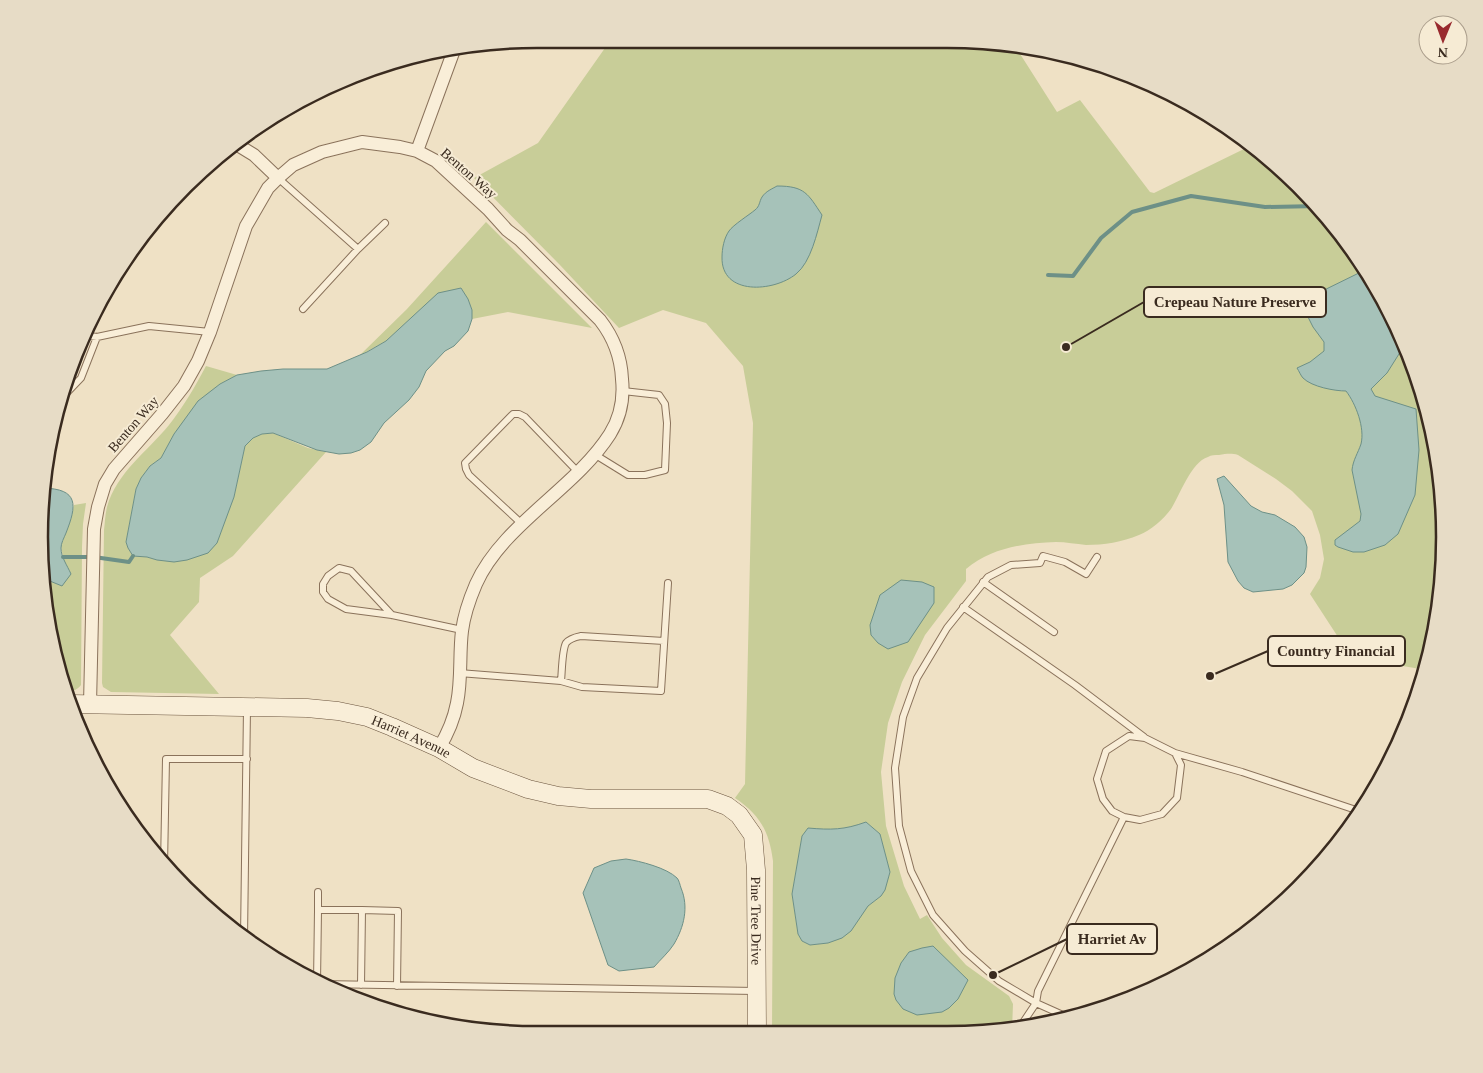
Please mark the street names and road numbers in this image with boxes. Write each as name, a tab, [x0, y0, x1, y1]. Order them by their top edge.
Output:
street label: Benton Way	[438, 145, 500, 202]
street label: Benton Way	[105, 393, 162, 455]
street label: Harriet Avenue	[369, 713, 453, 761]
street label: Pine Tree Drive	[748, 876, 764, 965]

